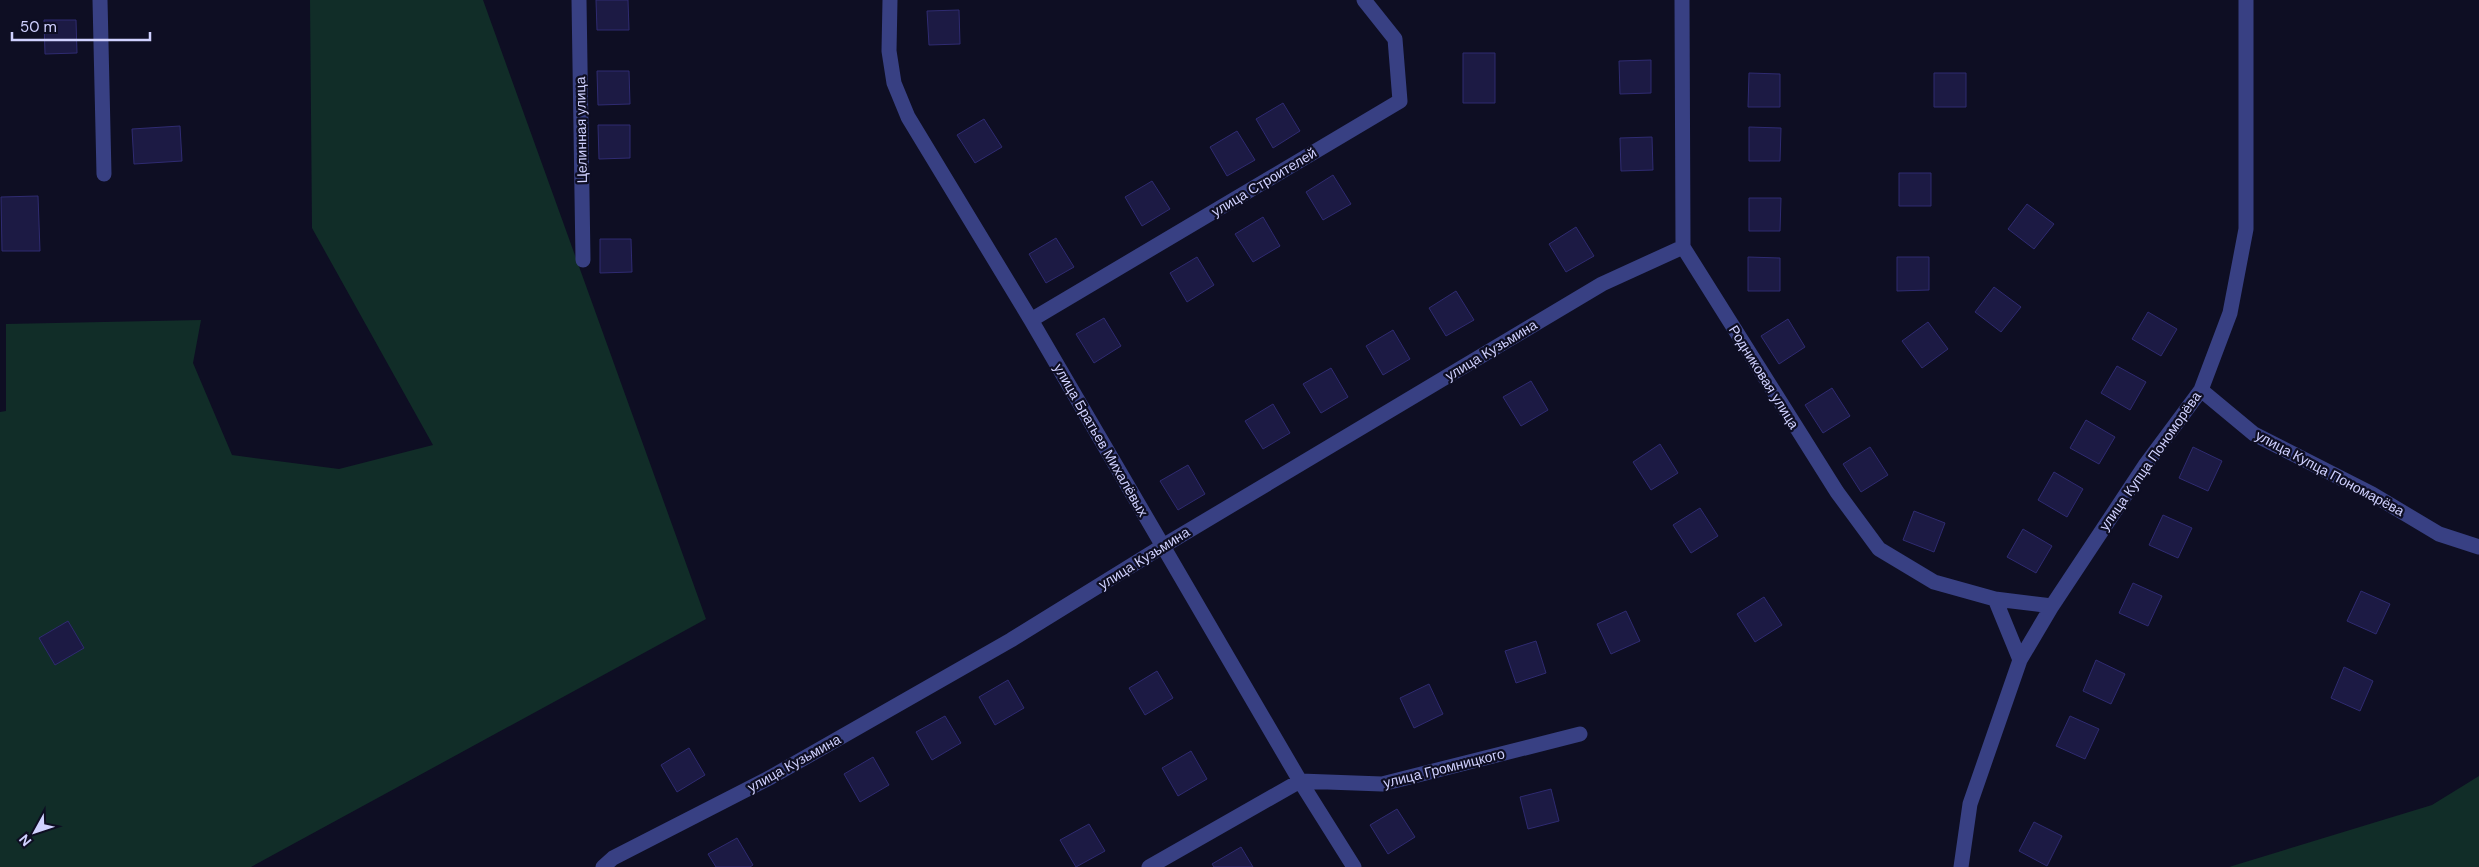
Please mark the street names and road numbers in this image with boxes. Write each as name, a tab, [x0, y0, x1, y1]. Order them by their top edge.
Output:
street label: Целинная улица	[571, 76, 591, 184]
street label: улица Строителей	[1208, 144, 1320, 220]
street label: улица Кузьмина	[1442, 315, 1540, 385]
street label: Родниковая улица	[1725, 322, 1803, 432]
street label: улица Братьев Михалёвых	[1050, 360, 1152, 520]
street label: улица Купца Пономорёва	[2095, 388, 2205, 534]
street label: улица Купца Пономарёва	[2253, 426, 2408, 520]
street label: улица Кузьмина	[1095, 523, 1193, 593]
street label: улица Кузьмина	[744, 730, 844, 796]
street label: улица Громницкого	[1381, 744, 1507, 792]

